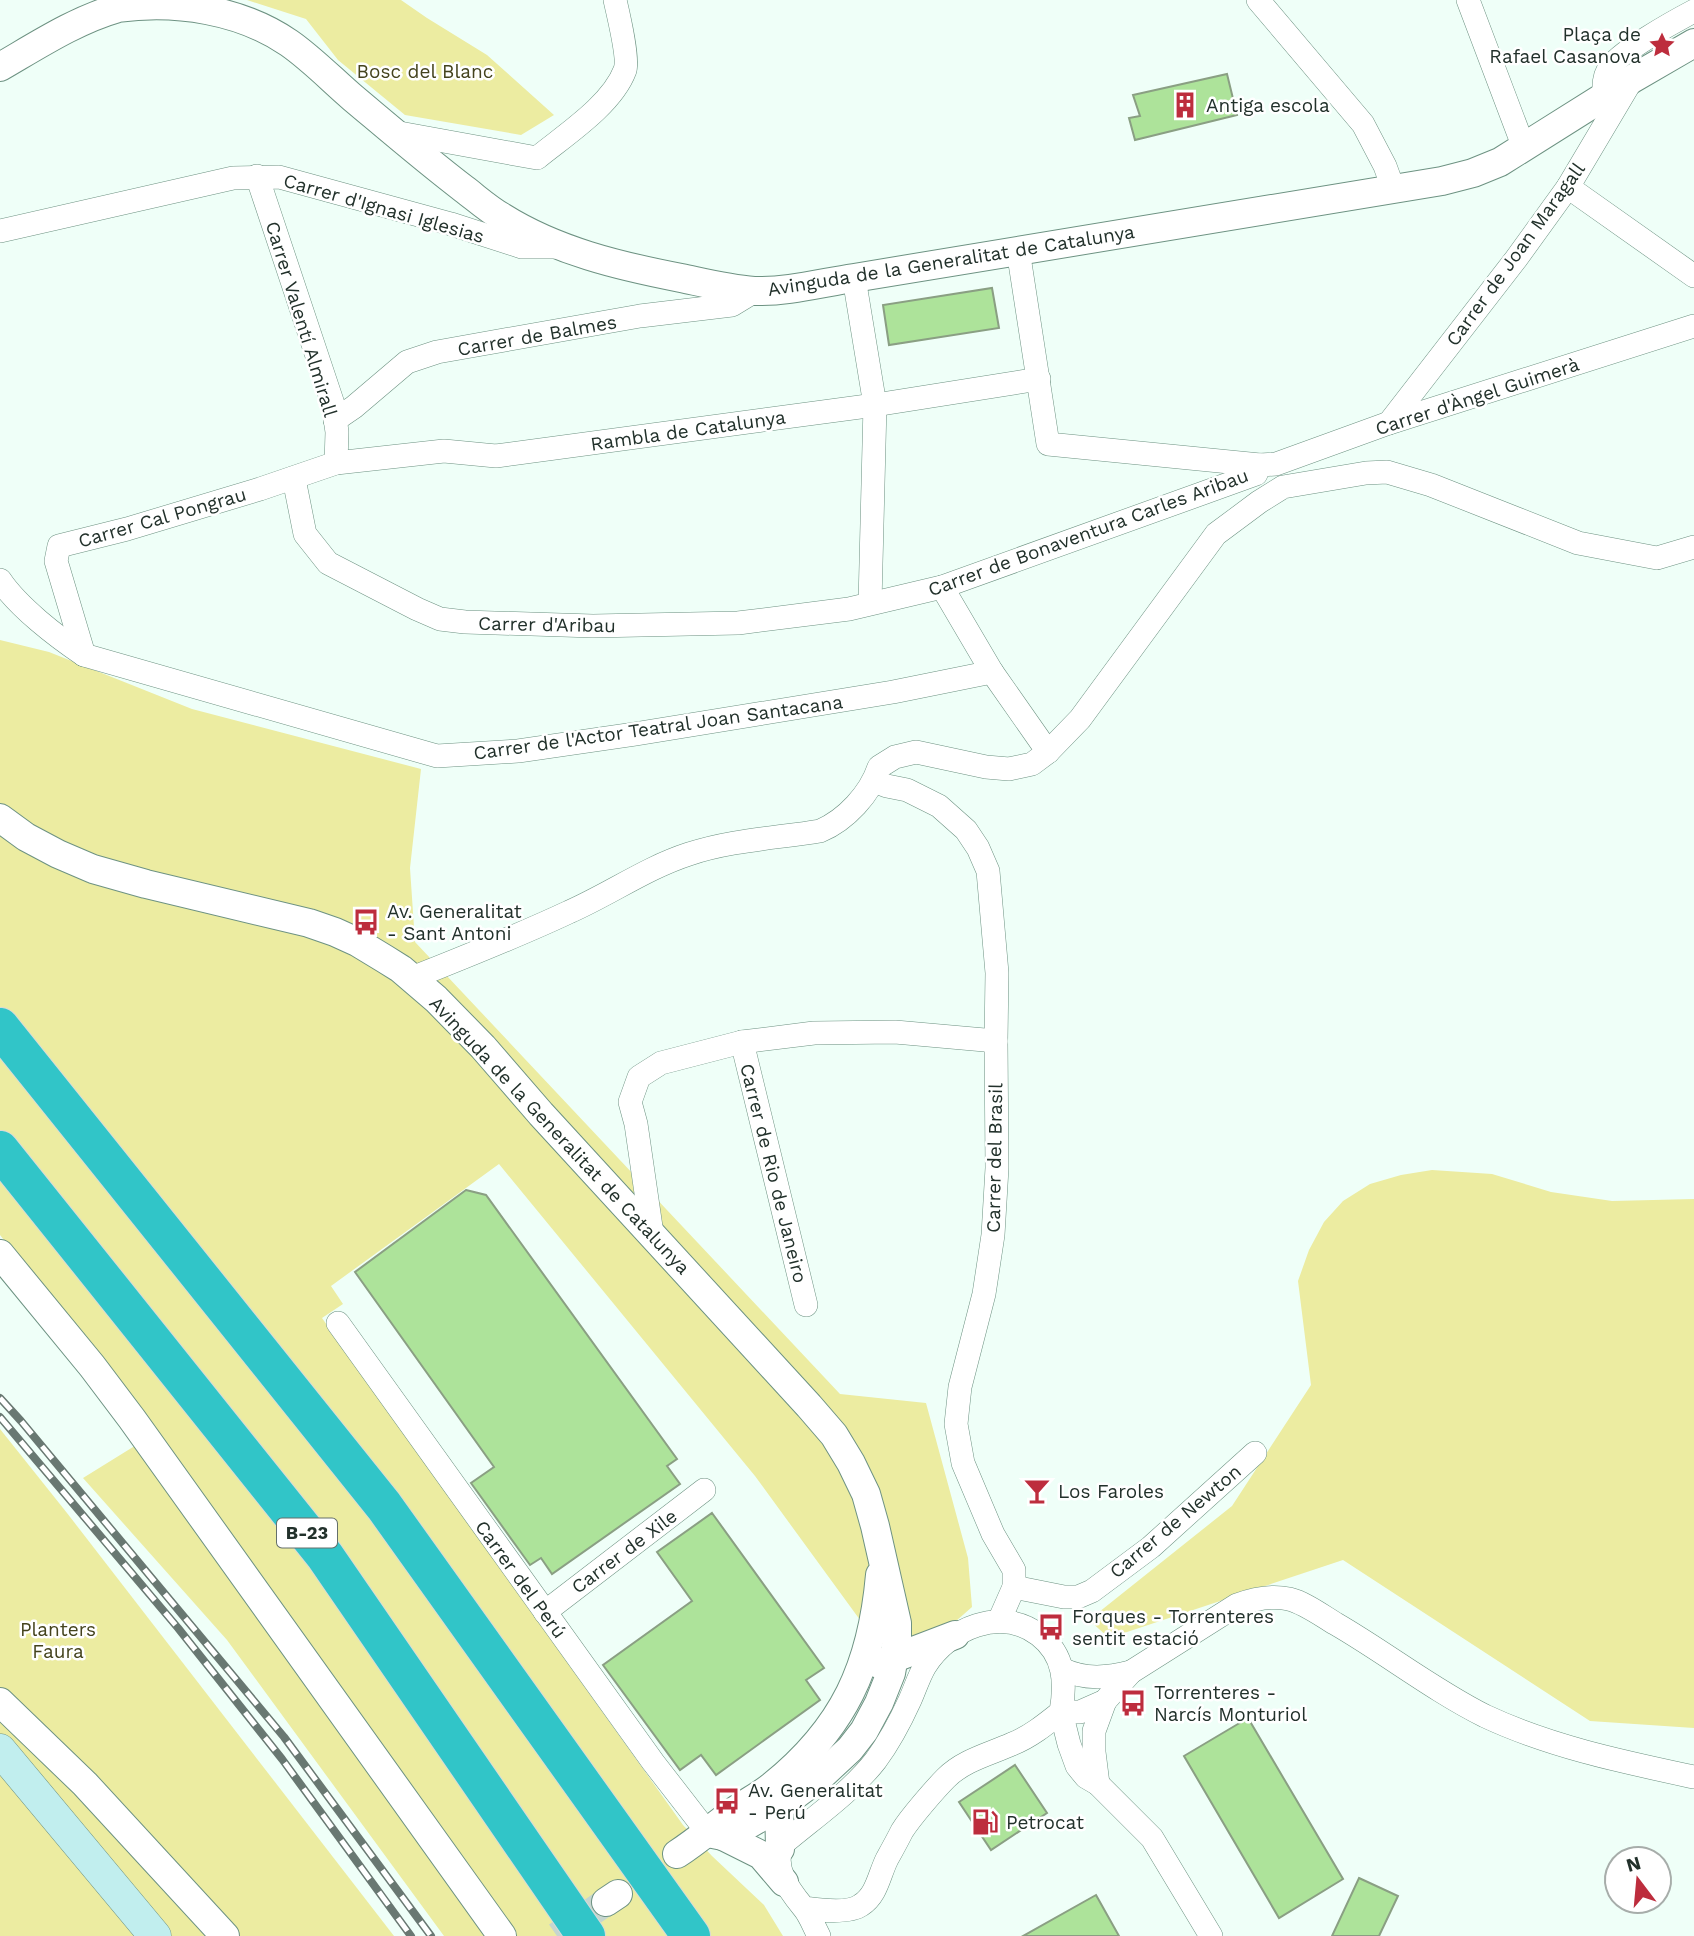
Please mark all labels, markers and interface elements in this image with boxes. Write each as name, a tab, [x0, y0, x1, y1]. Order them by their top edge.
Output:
place label: Plaça de Rafael Casanova	[1489, 23, 1641, 68]
place icon: Plaça de Rafael Casanova	[1647, 30, 1677, 60]
park label: Bosc del Blanc	[357, 60, 493, 83]
building icon: Antiga escola	[1170, 90, 1200, 120]
place label: Antiga escola	[1206, 94, 1330, 117]
street label: Carrer de Joan Maragall	[1441, 158, 1590, 351]
street label: Carrer d'Ignasi Iglesias	[281, 169, 487, 248]
street label: Carrer Valentí Almirall	[261, 218, 342, 420]
street label: Avinguda de la Generalitat de Catalunya	[766, 220, 1136, 301]
street label: Carrer de Balmes	[456, 310, 618, 361]
street label: Carrer d'Àngel Guimerà	[1372, 353, 1582, 440]
street label: Rambla de Catalunya	[589, 405, 787, 456]
street label: Carrer de Bonaventura Carles Aribau	[925, 464, 1252, 601]
street label: Carrer Cal Pongrau	[75, 482, 249, 552]
street label: Carrer d'Aribau	[478, 612, 616, 637]
street label: Carrer de l'Actor Teatral Joan Santacana	[472, 690, 844, 765]
place label: Av. Generalitat - Sant Antoni	[387, 900, 522, 945]
bus stop icon: Av. Generalitat - Sant Antoni	[351, 907, 381, 937]
street label: Avinguda de la Generalitat de Catalunya	[425, 992, 695, 1279]
street label: Carrer de Rio de Janeiro	[735, 1061, 812, 1285]
street label: Carrer del Brasil	[982, 1083, 1007, 1233]
street label: Carrer de Newton	[1105, 1460, 1246, 1583]
bar icon: Los Faroles	[1022, 1476, 1052, 1506]
place label: Los Faroles	[1058, 1480, 1164, 1503]
street label: Carrer de Xile	[567, 1504, 682, 1599]
street label: Carrer del Perú	[470, 1516, 571, 1643]
road number: B-23	[277, 1518, 337, 1548]
place label: Forques - Torrenteres sentit estació	[1072, 1605, 1274, 1650]
bus stop icon: Forques - Torrenteres sentit estació	[1036, 1612, 1066, 1642]
park label: Planters Faura	[20, 1618, 96, 1663]
place label: Torrenteres - Narcís Monturiol	[1154, 1681, 1307, 1726]
bus stop icon: Torrenteres - Narcís Monturiol	[1118, 1688, 1148, 1718]
place label: Av. Generalitat - Perú	[748, 1779, 883, 1824]
bus stop icon: Av. Generalitat - Perú	[712, 1786, 742, 1816]
fuel station icon: Petrocat	[970, 1807, 1000, 1837]
place label: Petrocat	[1006, 1811, 1084, 1834]
north arrow	[1603, 1845, 1673, 1915]
text: N	[1624, 1851, 1643, 1877]

